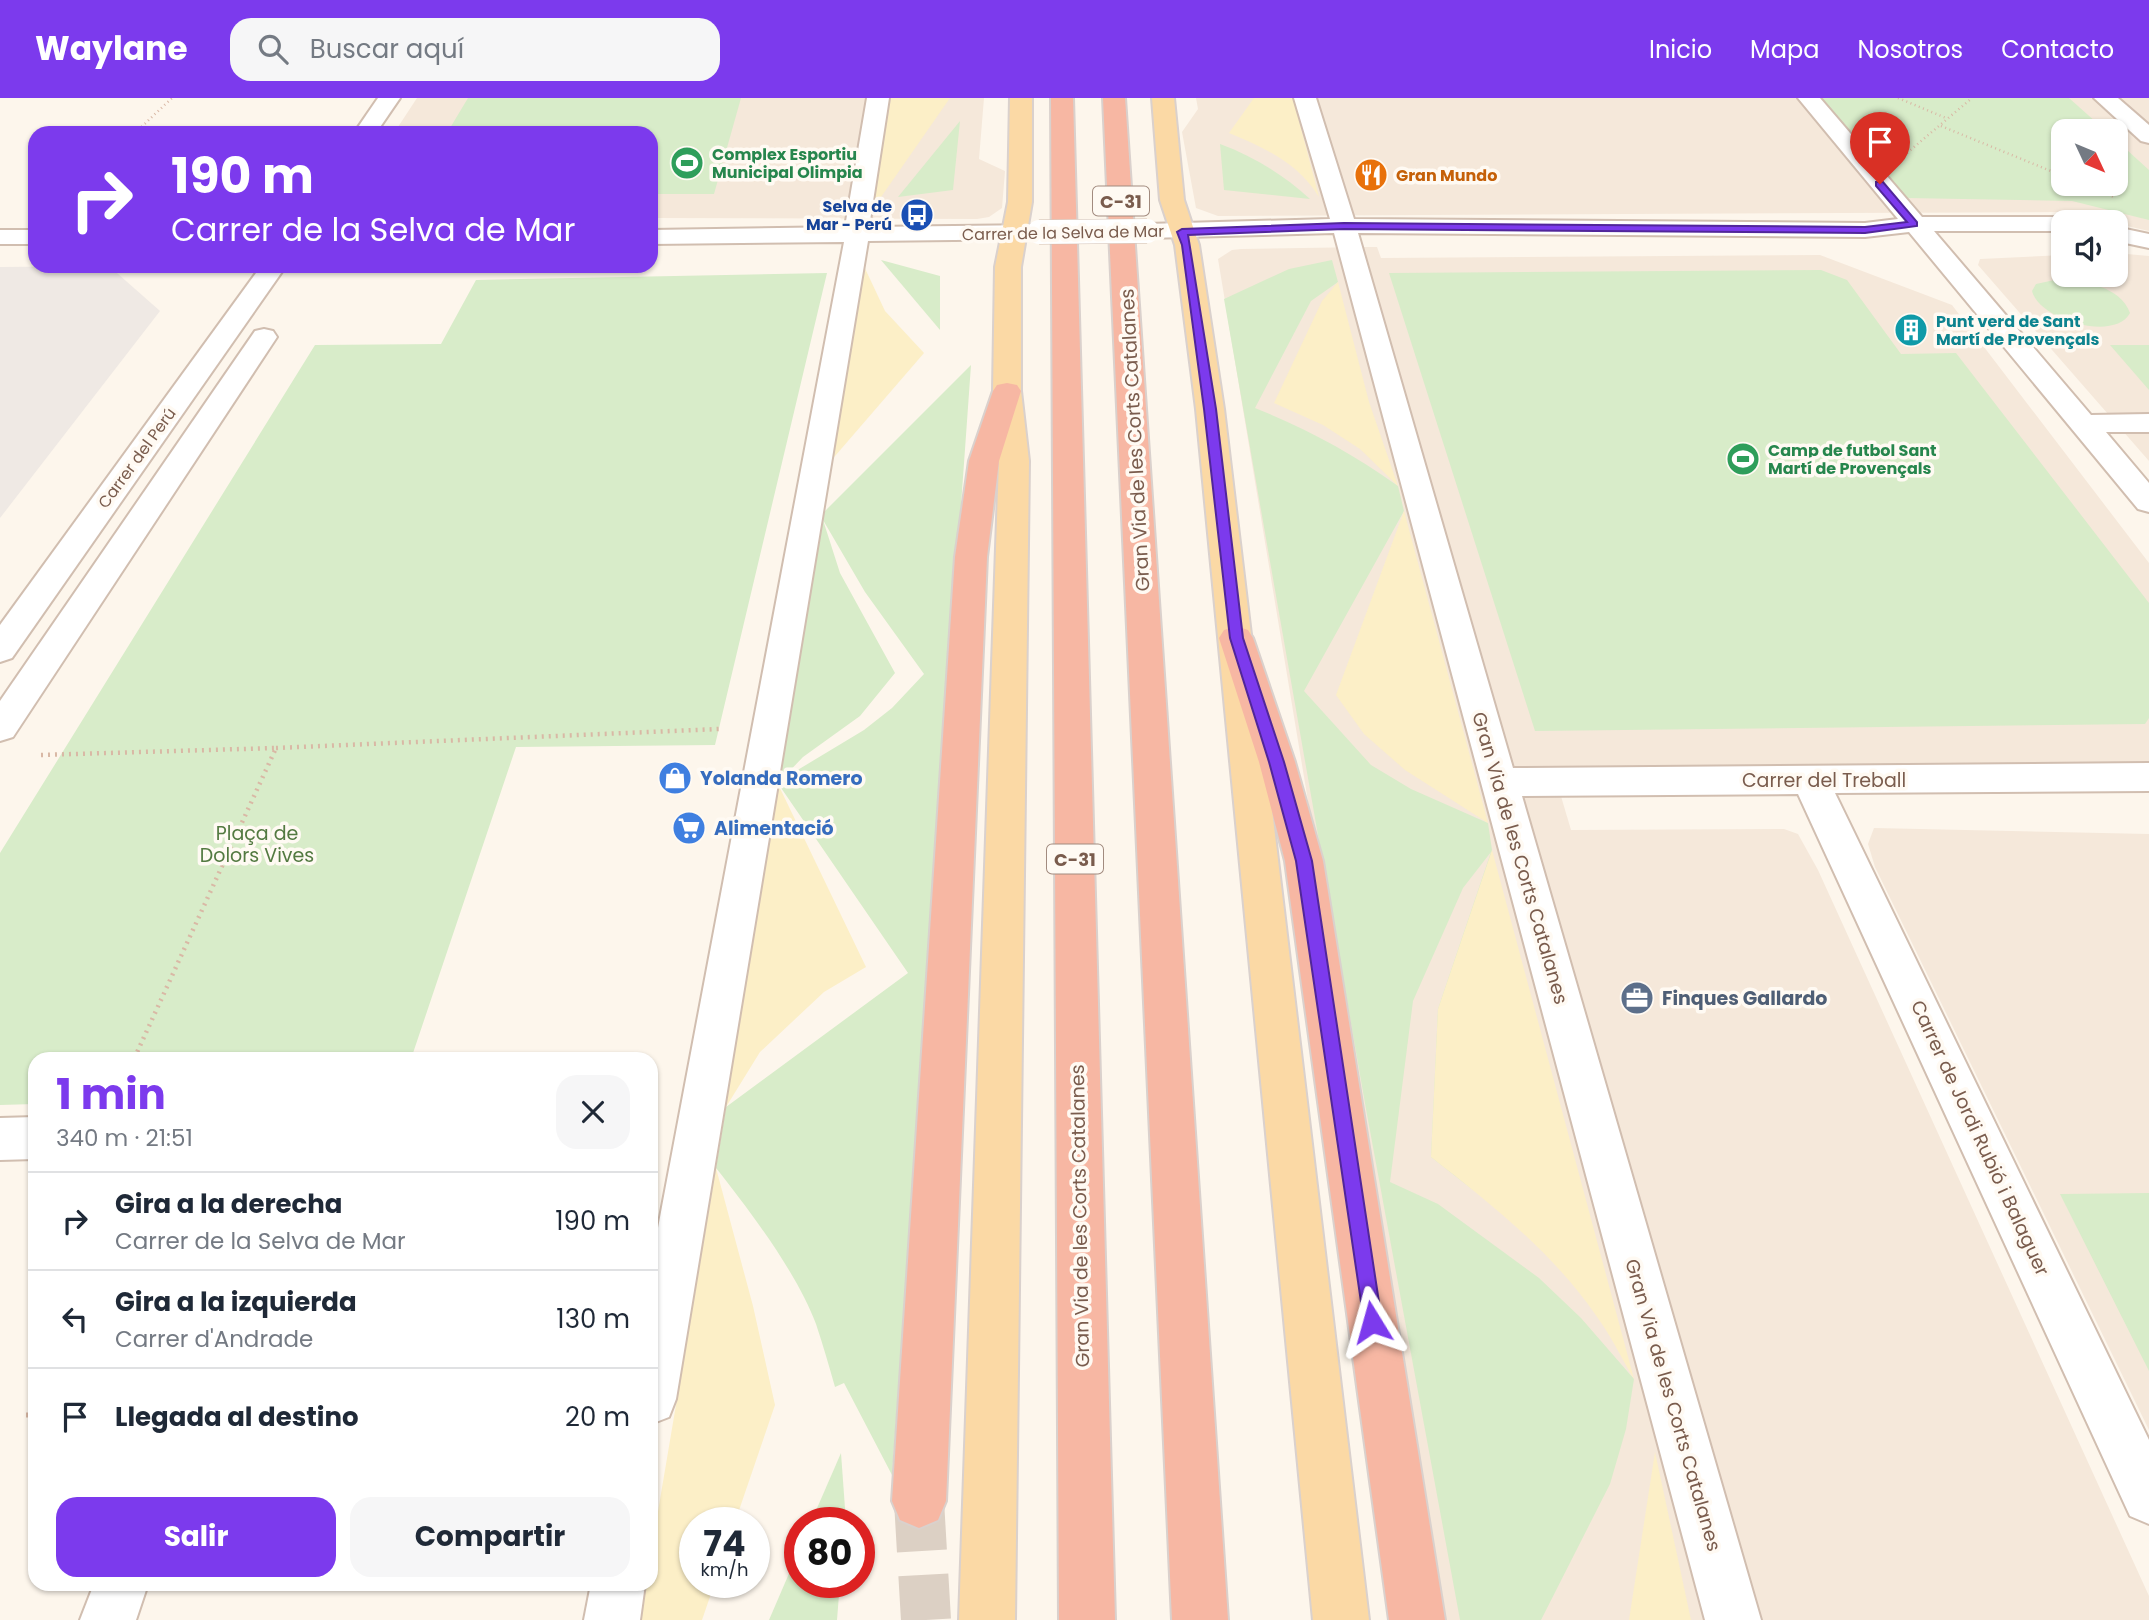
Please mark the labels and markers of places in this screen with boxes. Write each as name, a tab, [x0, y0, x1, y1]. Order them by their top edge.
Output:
pin	[1850, 112, 1910, 184]
place label: Complex Esportiu Municipal Olimpia	[712, 143, 863, 184]
sports icon: Complex Esportiu Municipal Olimpia	[668, 144, 706, 182]
restaurant icon: Gran Mundo	[1352, 156, 1390, 194]
place label: Gran Mundo	[1396, 164, 1497, 187]
place label: Selva de Mar - Perú	[806, 195, 892, 236]
bus stop icon: Selva de Mar - Perú	[898, 196, 936, 234]
place label: Punt verd de Sant Martí de Provençals	[1936, 310, 2099, 351]
building icon: Punt verd de Sant Martí de Provençals	[1892, 311, 1930, 349]
place label: Camp de futbol Sant Martí de Provençals	[1768, 439, 1937, 480]
sports icon: Camp de futbol Sant Martí de Provençals	[1724, 440, 1762, 478]
shop icon: Yolanda Romero	[656, 759, 694, 797]
place label: Yolanda Romero	[700, 765, 863, 792]
supermarket icon: Alimentació	[670, 809, 708, 847]
place label: Alimentació	[714, 815, 834, 842]
office icon: Finques Gallardo	[1618, 979, 1656, 1017]
place label: Finques Gallardo	[1662, 985, 1827, 1012]

